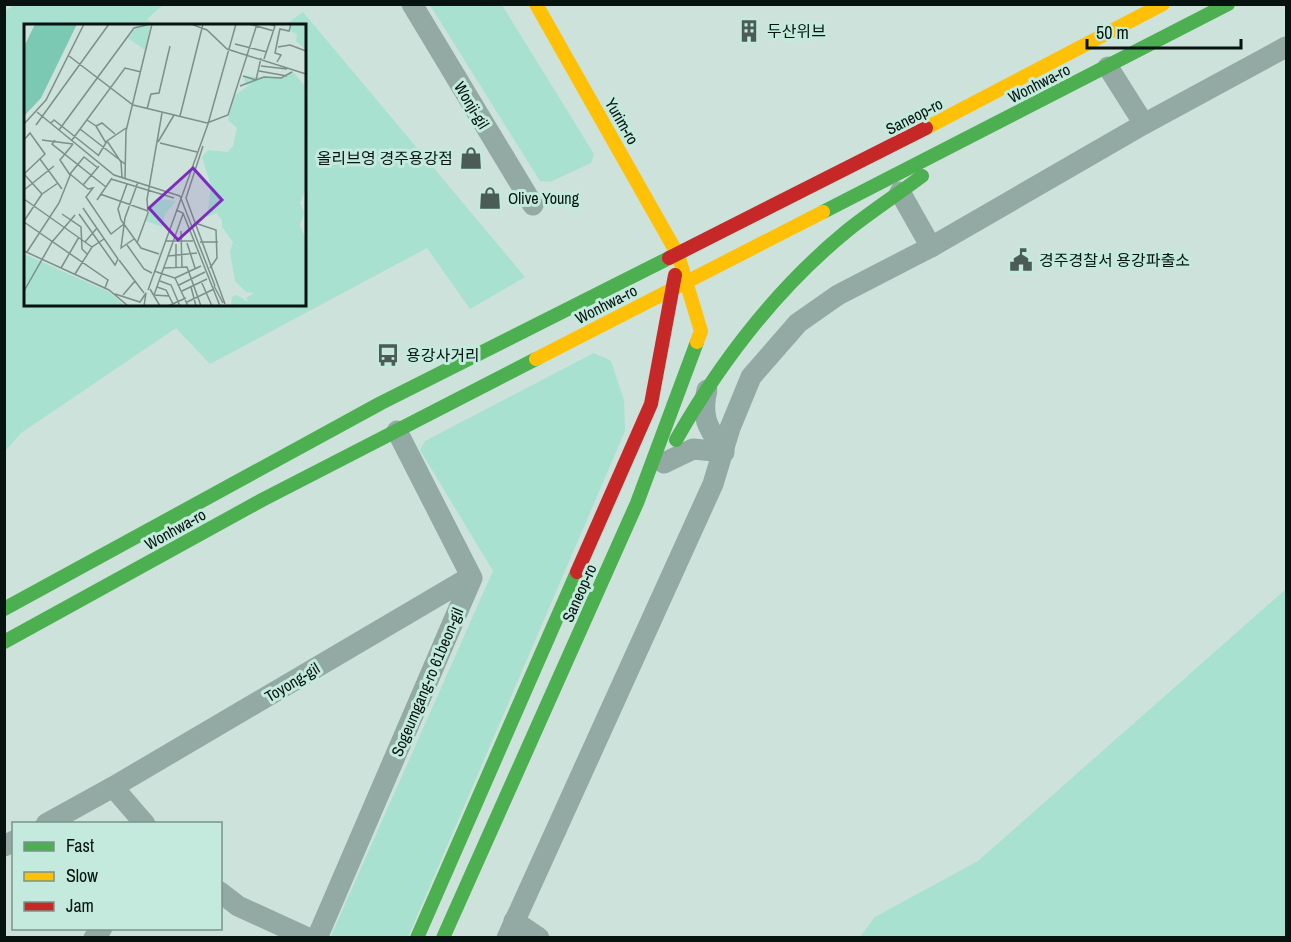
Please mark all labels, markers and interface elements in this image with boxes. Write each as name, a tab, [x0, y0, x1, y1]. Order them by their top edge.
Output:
scale bar	[1087, 12, 1242, 50]
building icon: 두산위브	[736, 18, 762, 44]
place label: 두산위브	[767, 20, 826, 42]
text: 50 m	[1096, 20, 1129, 45]
inset map	[24, 24, 306, 306]
street label: Wonhwa-ro	[1004, 58, 1074, 108]
street label: Wonji-gil	[449, 77, 495, 133]
street label: Saneop-ro	[882, 92, 946, 140]
street label: Yurim-ro	[600, 94, 644, 148]
shop icon: 올리브영 경주용강점	[458, 145, 484, 171]
place label: 올리브영 경주용강점	[317, 147, 453, 169]
shop icon: Olive Young	[477, 185, 503, 211]
place label: Olive Young	[508, 187, 580, 209]
public building icon: 경주경찰서 용강파출소	[1008, 247, 1034, 273]
place label: 경주경찰서 용강파출소	[1039, 249, 1190, 271]
street label: Wonhwa-ro	[571, 279, 641, 329]
bus stop icon: 용강사거리	[375, 342, 401, 368]
place label: 용강사거리	[406, 344, 480, 366]
street label: Wonhwa-ro	[140, 503, 210, 555]
street label: Saneop-ro	[556, 561, 602, 625]
street label: Sogeumgang-ro 61beon-gil	[386, 604, 468, 760]
street label: Toyong-gil	[260, 657, 324, 707]
legend	[12, 822, 222, 930]
text: Fast	[66, 833, 94, 858]
text: Slow	[66, 863, 98, 888]
text: Jam	[66, 893, 94, 918]

